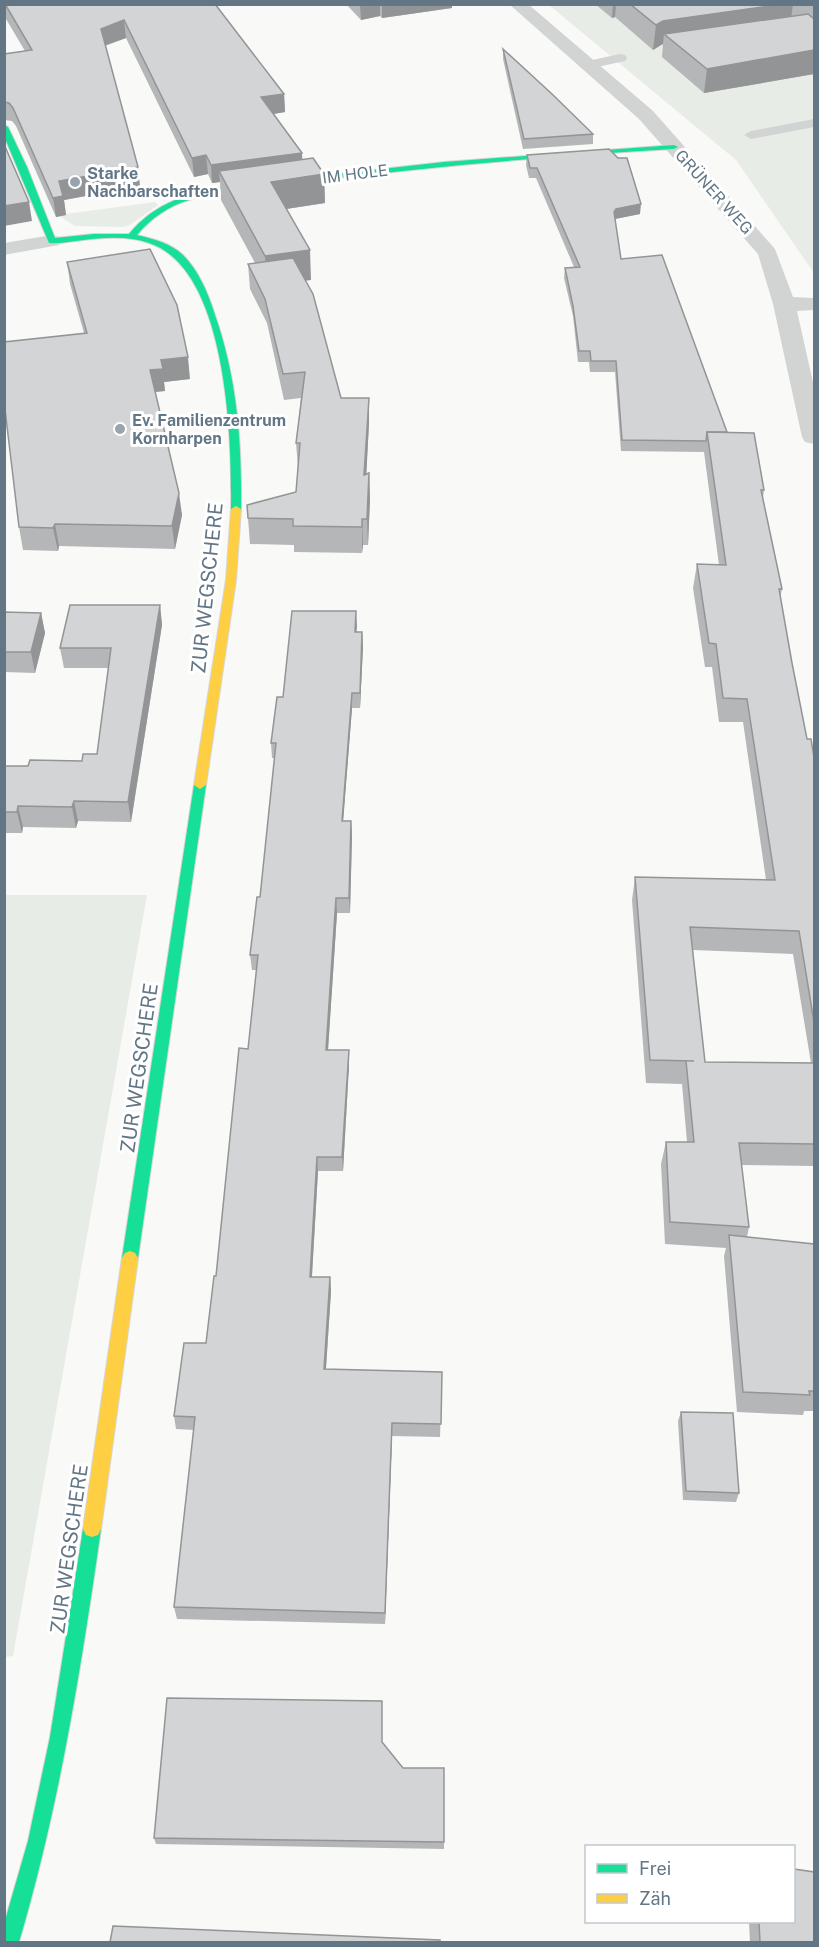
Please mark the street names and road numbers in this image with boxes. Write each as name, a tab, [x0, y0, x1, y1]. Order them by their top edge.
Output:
street label: GRÜNER WEG	[671, 145, 758, 238]
street label: IM HOLE	[321, 161, 389, 187]
street label: ZUR WEGSCHERE	[186, 502, 228, 674]
street label: ZUR WEGSCHERE	[115, 981, 163, 1155]
street label: ZUR WEGSCHERE	[45, 1462, 93, 1636]

